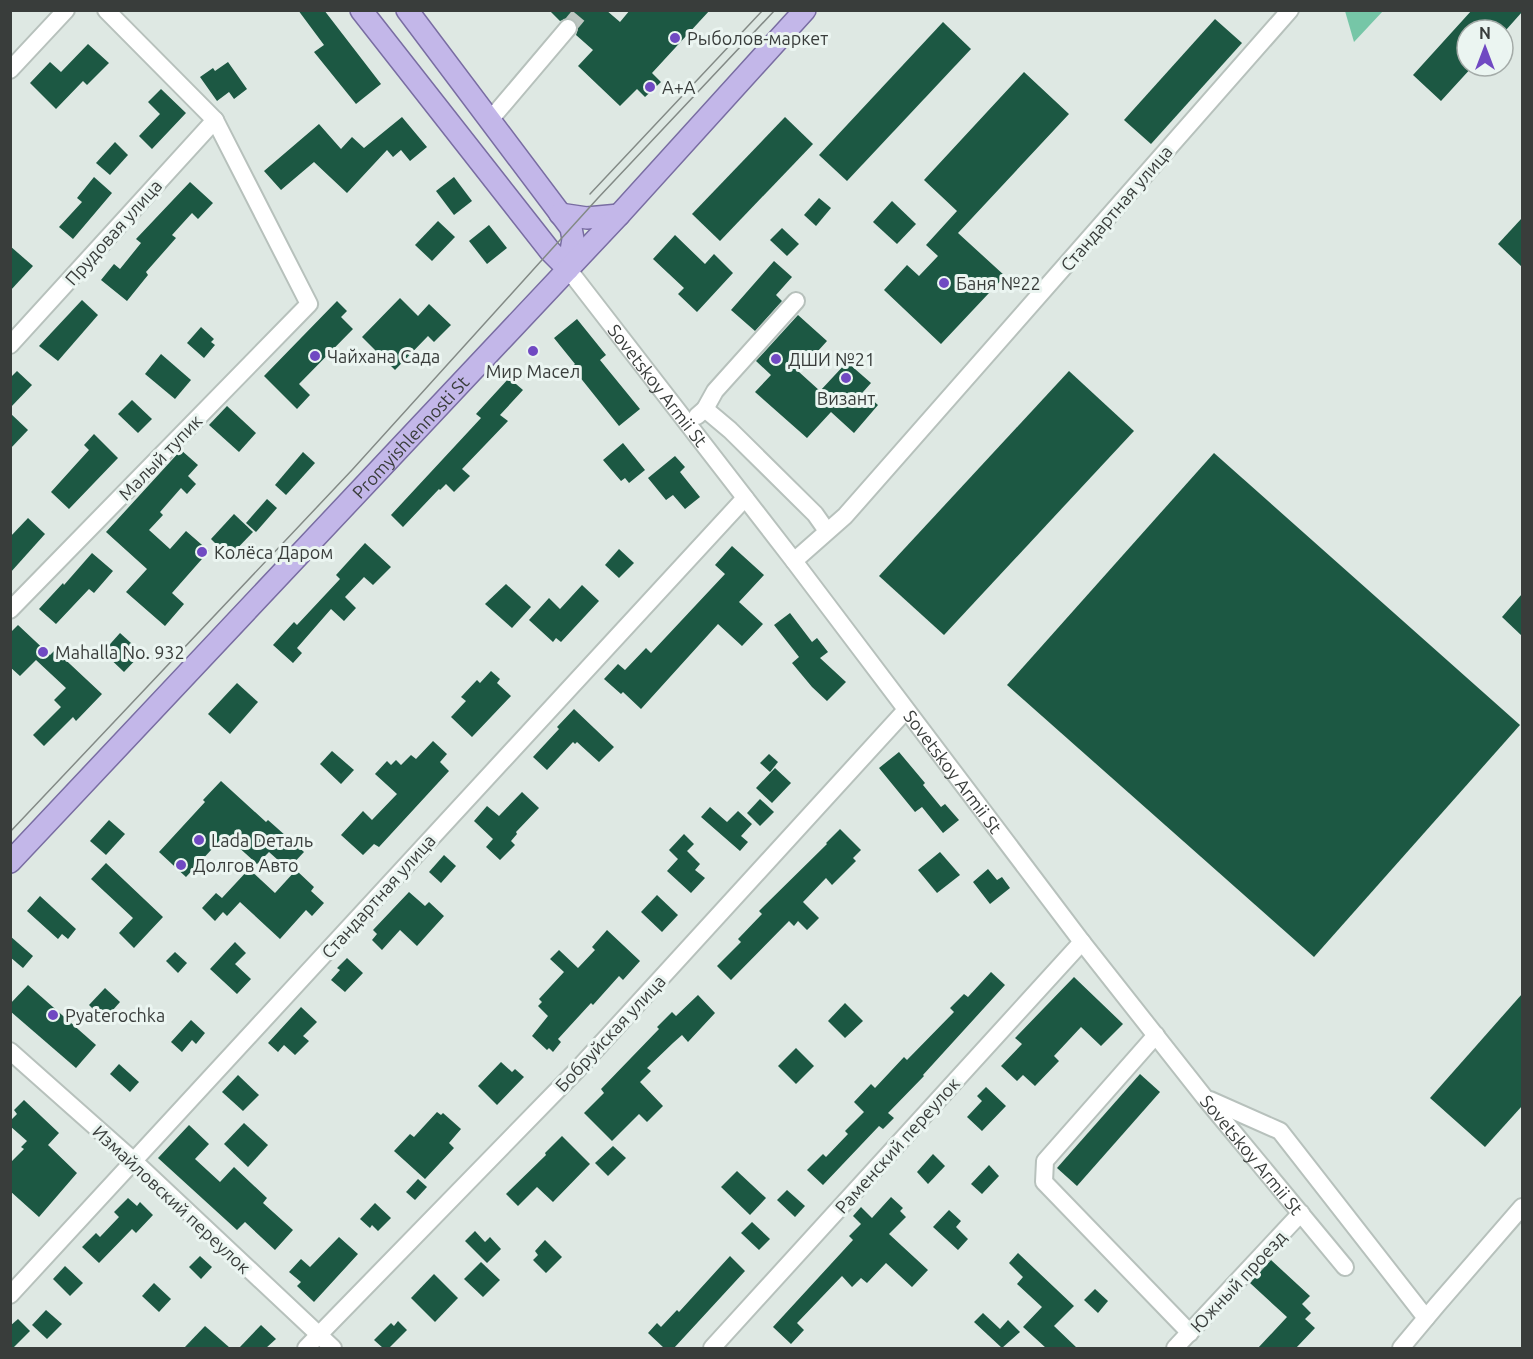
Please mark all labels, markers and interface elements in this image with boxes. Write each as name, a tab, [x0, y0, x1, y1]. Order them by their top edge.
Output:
north arrow	[1455, 18, 1515, 78]
text: N	[1479, 24, 1491, 42]
place label: Рыболов-маркет	[687, 28, 828, 48]
marker: Рыболов-маркет	[668, 31, 682, 45]
place label: А+A	[662, 77, 696, 97]
marker: А+A	[643, 80, 657, 94]
street label: Стандартная улица	[1056, 141, 1176, 275]
street label: Прудовая улица	[61, 175, 165, 289]
place label: Баня №22	[956, 273, 1041, 293]
marker: Баня №22	[937, 276, 951, 290]
street label: Sovetskoy Armii St	[604, 320, 711, 450]
marker: Мир Масел	[526, 344, 540, 358]
place label: Чайхана Сада	[327, 346, 440, 366]
marker: Чайхана Сада	[308, 349, 322, 363]
place label: ДШИ №21	[788, 349, 875, 369]
marker: ДШИ №21	[769, 352, 783, 366]
place label: Мир Масел	[486, 361, 580, 381]
street label: Promyishlennosti St	[348, 371, 473, 502]
marker: Визант	[839, 371, 853, 385]
place label: Визант	[817, 388, 875, 408]
street label: Малый тупик	[114, 410, 206, 504]
place label: Колёса Даром	[214, 542, 333, 562]
marker: Колёса Даром	[195, 545, 209, 559]
place label: Mahalla No. 932	[55, 642, 185, 662]
marker: Mahalla No. 932	[36, 645, 50, 659]
street label: Sovetskoy Armii St	[900, 706, 1006, 837]
place label: Lada Dеталь	[211, 830, 313, 850]
street label: Стандартная улица	[317, 830, 439, 962]
marker: Lada Dеталь	[192, 833, 206, 847]
place label: Долгов Авто	[193, 855, 299, 875]
marker: Долгов Авто	[174, 858, 188, 872]
street label: Бобруйская улица	[551, 971, 669, 1095]
place label: Pyaterochka	[65, 1005, 165, 1025]
marker: Pyaterochka	[46, 1008, 60, 1022]
street label: Раменский переулок	[831, 1073, 963, 1217]
street label: Sovetskoy Armii St	[1197, 1091, 1307, 1218]
street label: Измайловский переулок	[89, 1121, 255, 1277]
street label: Южный проезд	[1186, 1226, 1290, 1336]

